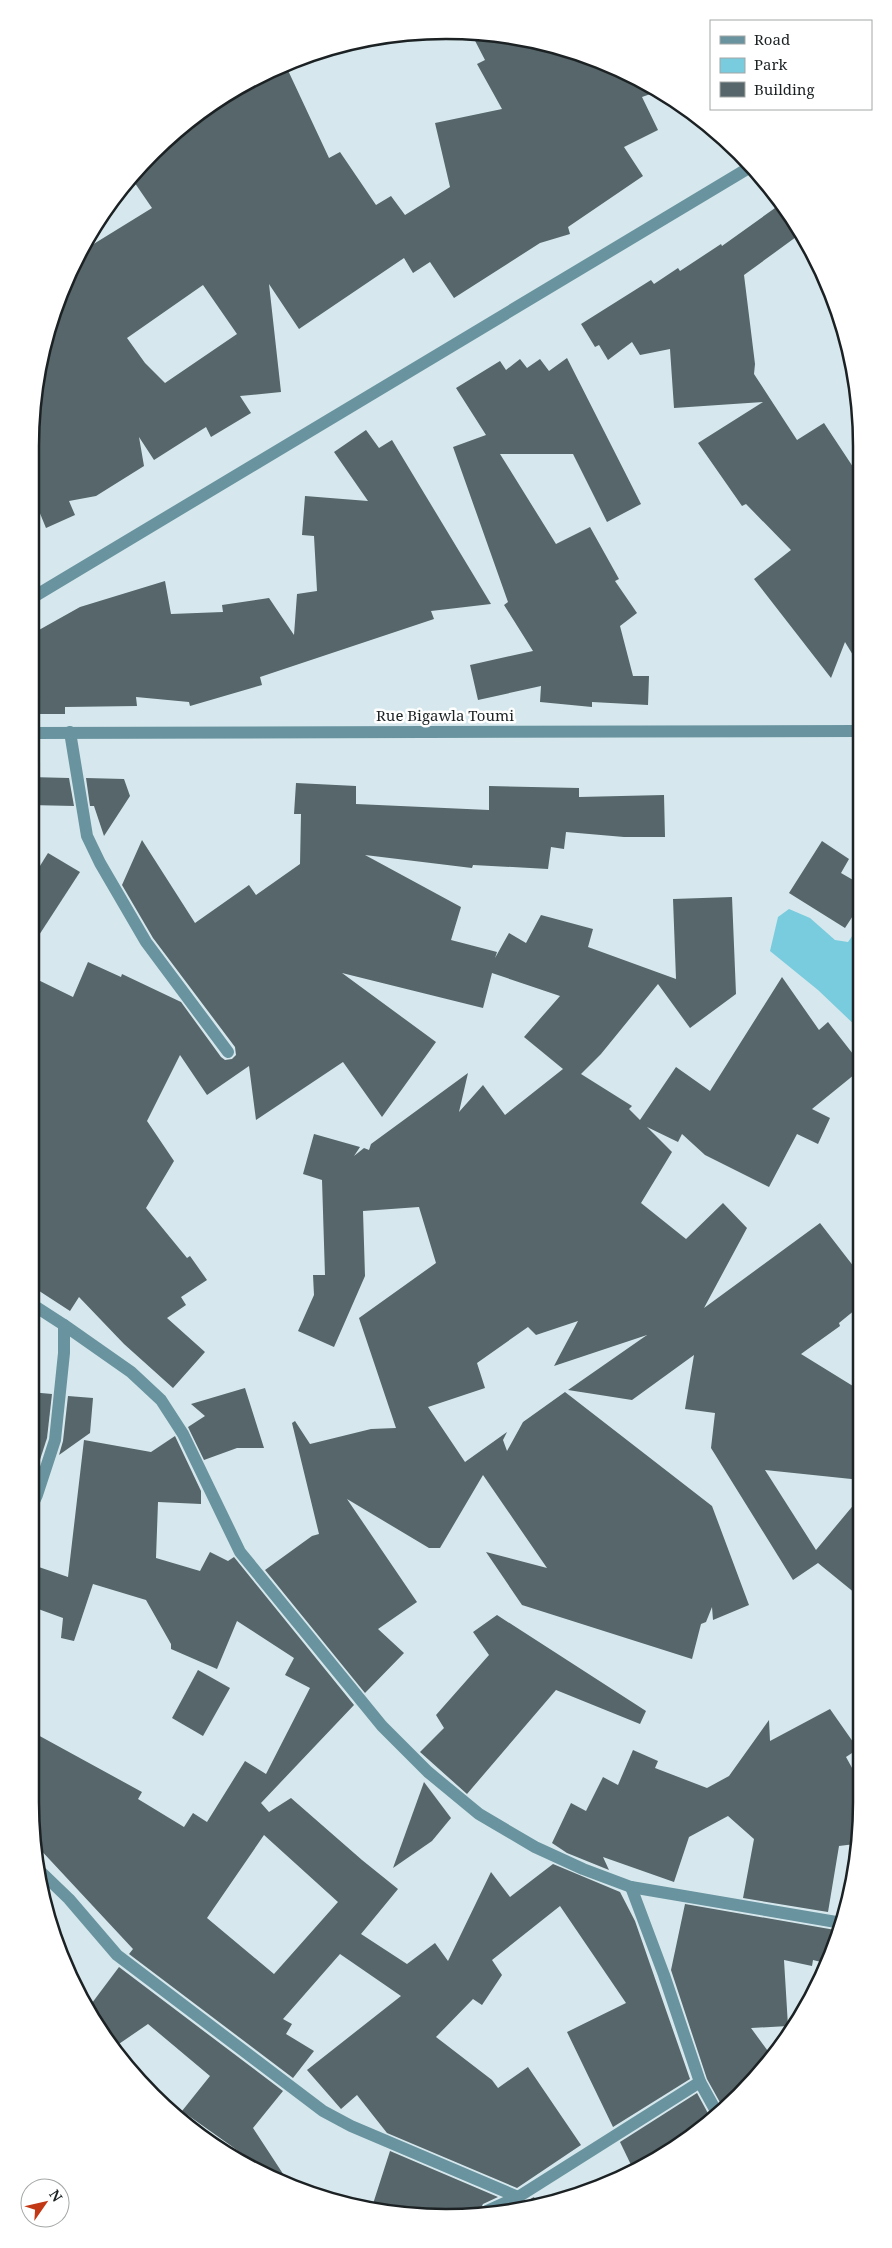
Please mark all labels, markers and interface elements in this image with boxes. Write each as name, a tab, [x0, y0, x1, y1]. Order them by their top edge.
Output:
legend	[710, 20, 872, 110]
text: Road	[754, 29, 790, 49]
text: Park	[754, 54, 788, 74]
text: Building	[754, 79, 815, 99]
street label: Rue Bigawla Toumi	[376, 705, 514, 725]
north arrow	[20, 2178, 70, 2228]
text: N	[45, 2186, 67, 2205]

